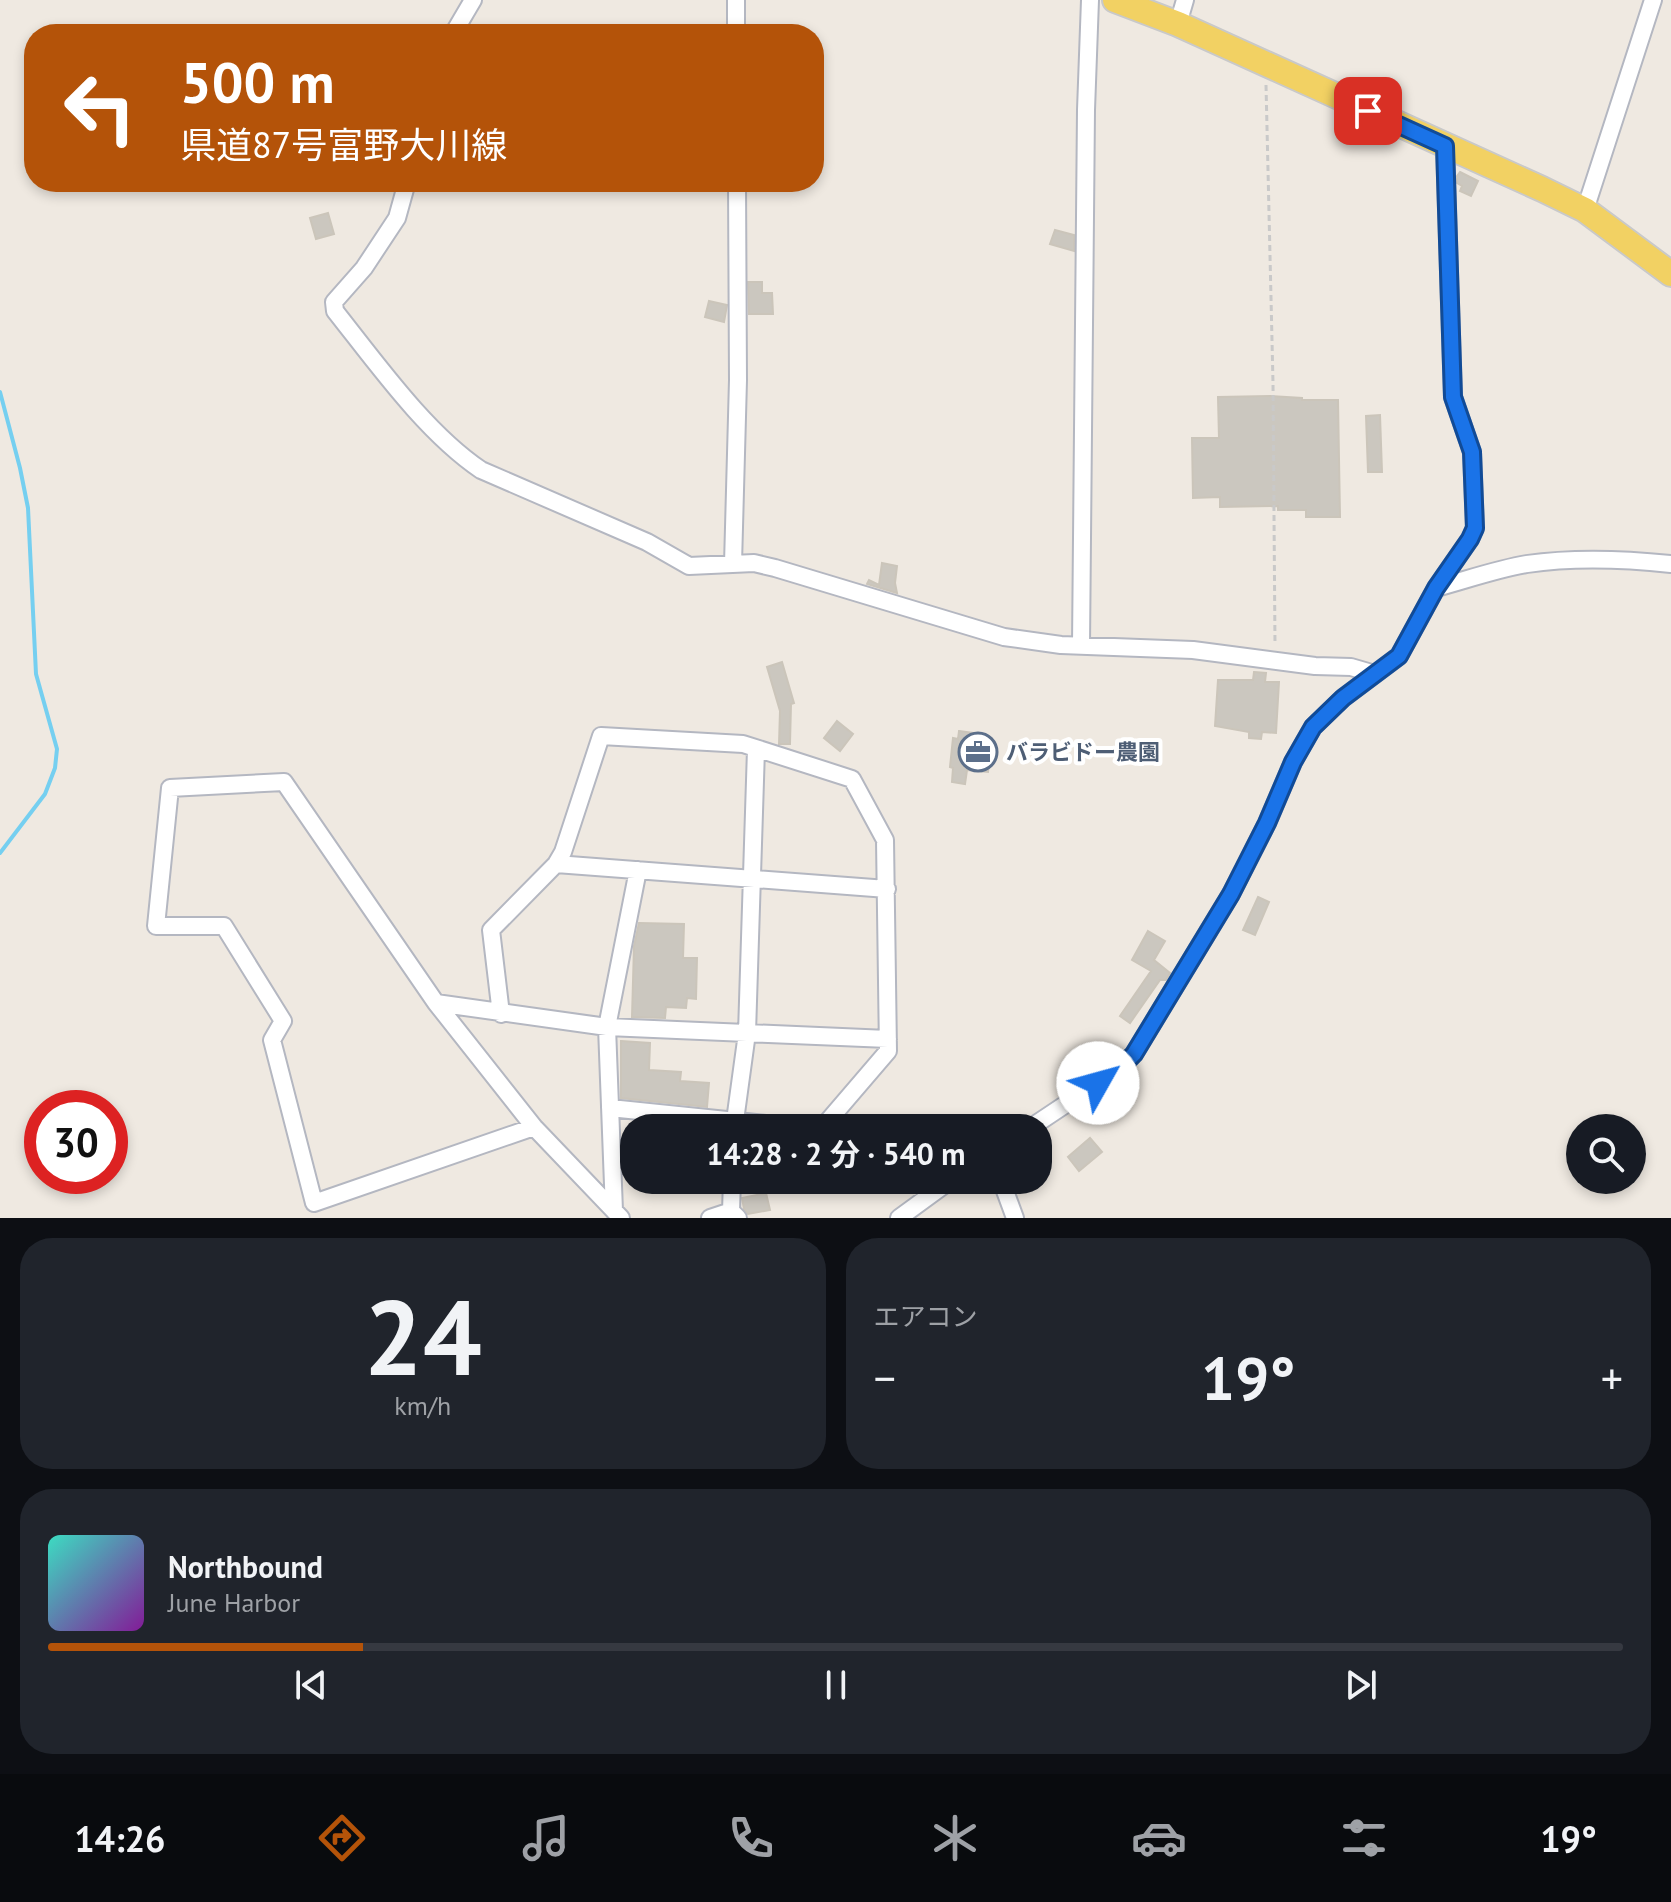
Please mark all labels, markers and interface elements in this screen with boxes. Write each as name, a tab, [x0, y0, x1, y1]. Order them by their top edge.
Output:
text: 500 m	[180, 46, 335, 118]
icon: left	[48, 56, 152, 160]
pin	[1334, 77, 1402, 145]
icon: arrive	[1346, 89, 1390, 133]
text: 県道87号富野大川線	[180, 121, 507, 168]
office icon: バラビドー農園	[957, 731, 999, 773]
place label: バラビドー農園	[1006, 738, 1160, 766]
position arrow	[1056, 1041, 1140, 1125]
speed limit sign: 30	[24, 1090, 128, 1194]
map controls	[1566, 1114, 1646, 1194]
button: search	[1566, 1114, 1646, 1194]
text: 14:28 · 2 分 · 540 m	[706, 1134, 966, 1173]
text: 24	[364, 1269, 482, 1404]
text: エアコン	[874, 1300, 978, 1333]
text: 19°	[1201, 1339, 1295, 1417]
text: −	[874, 1349, 896, 1406]
text: +	[1601, 1349, 1623, 1406]
text: km/h	[394, 1389, 451, 1422]
text: Northbound	[168, 1547, 323, 1586]
text: June Harbor	[168, 1586, 300, 1619]
icon: previous	[289, 1663, 333, 1707]
icon: pause	[814, 1663, 858, 1707]
icon: next	[1339, 1663, 1383, 1707]
icon: directions	[314, 1810, 370, 1866]
icon: music	[518, 1810, 574, 1866]
icon: phone	[723, 1810, 779, 1866]
icon: climate	[927, 1810, 983, 1866]
icon: car	[1131, 1810, 1187, 1866]
icon: filters	[1336, 1810, 1392, 1866]
text: 14:26	[74, 1815, 166, 1862]
text: 19°	[1540, 1815, 1597, 1862]

